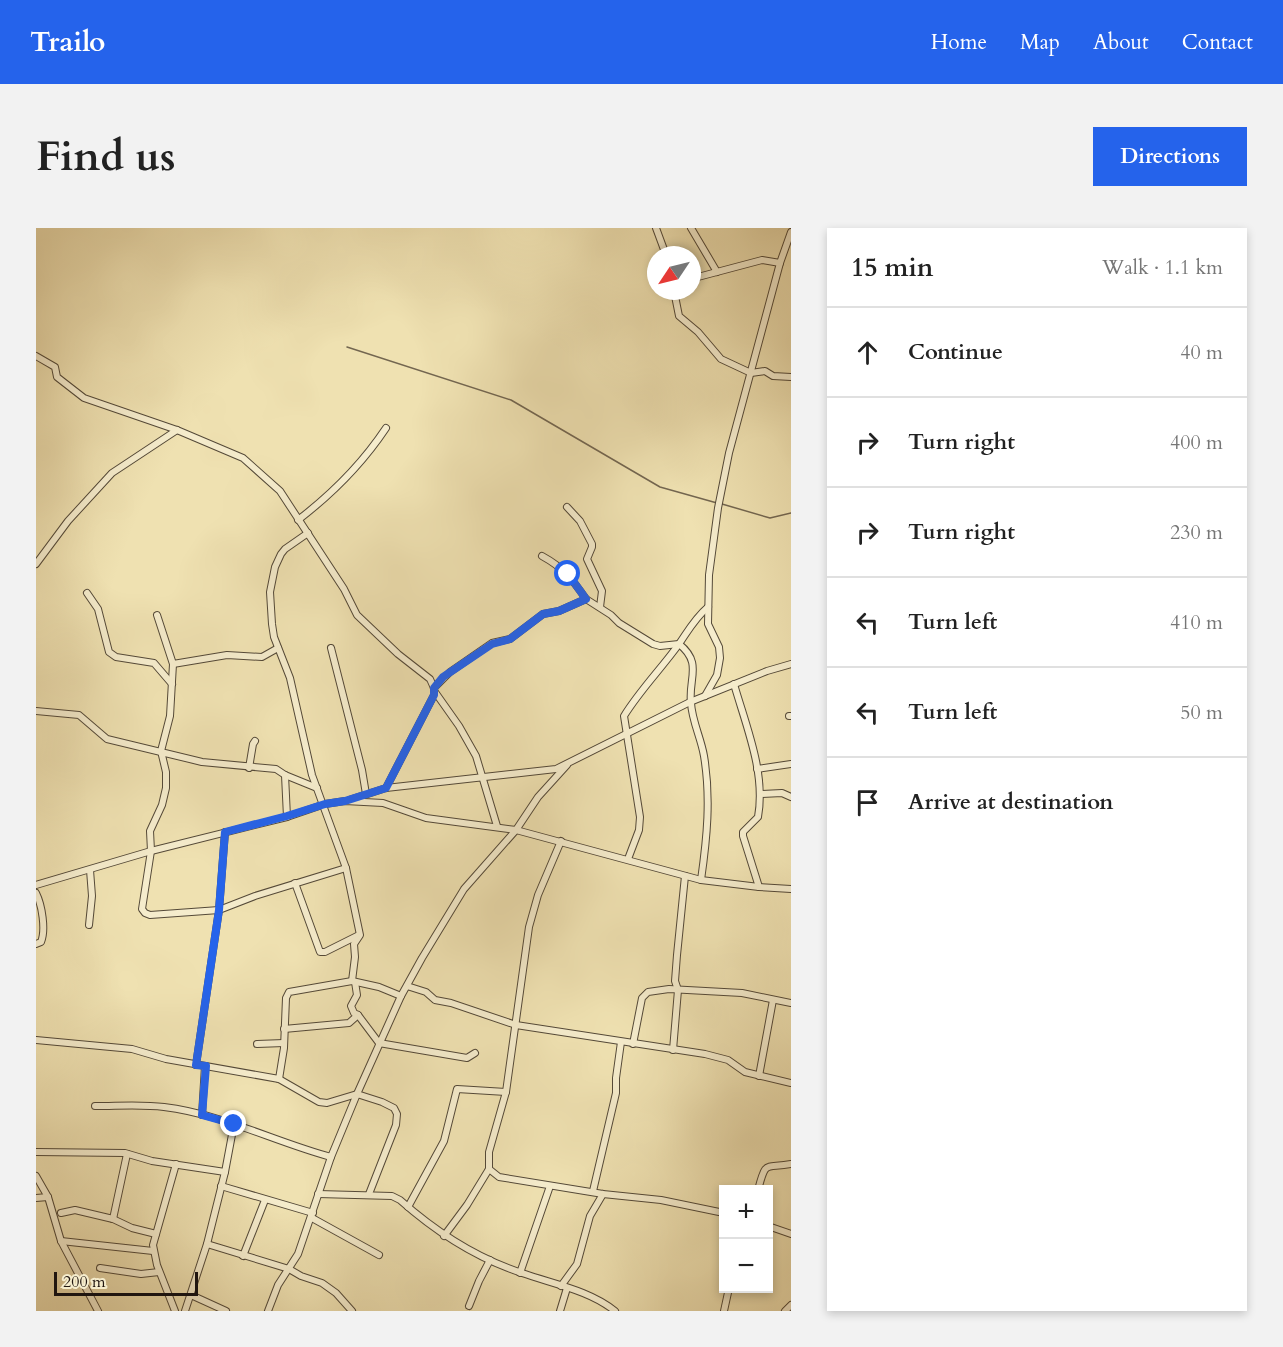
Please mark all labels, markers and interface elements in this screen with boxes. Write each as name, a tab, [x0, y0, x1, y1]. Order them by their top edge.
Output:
text: Trailo	[30, 23, 105, 61]
text: Home	[931, 28, 987, 57]
text: Map	[1020, 28, 1060, 57]
text: About	[1093, 28, 1149, 57]
text: Contact	[1182, 28, 1253, 57]
button: Directions	[1093, 127, 1247, 186]
text: Find us	[36, 128, 176, 185]
north arrow	[647, 246, 701, 300]
text: 15 min	[851, 250, 934, 285]
text: Walk · 1.1 km	[1102, 254, 1223, 281]
icon: ahead	[851, 336, 884, 369]
text: Continue	[908, 337, 1003, 367]
text: 40 m	[1180, 339, 1223, 366]
icon: right	[851, 426, 884, 459]
text: Turn right	[908, 427, 1015, 457]
text: 400 m	[1170, 429, 1223, 456]
icon: right	[851, 516, 884, 549]
text: Turn right	[908, 517, 1015, 547]
text: 230 m	[1170, 519, 1223, 546]
route start	[554, 560, 580, 586]
icon: left	[851, 606, 884, 639]
text: Turn left	[908, 607, 997, 637]
text: 410 m	[1170, 609, 1223, 636]
icon: left	[851, 696, 884, 729]
text: Turn left	[908, 697, 997, 727]
text: 50 m	[1180, 699, 1223, 726]
icon: arrive	[851, 786, 884, 819]
text: Arrive at destination	[908, 787, 1113, 817]
route end	[220, 1110, 246, 1136]
map controls	[719, 1185, 773, 1293]
button: +	[719, 1185, 773, 1239]
button: −	[719, 1239, 773, 1293]
scale bar	[54, 1269, 198, 1296]
text: 200 m	[63, 1271, 105, 1293]

